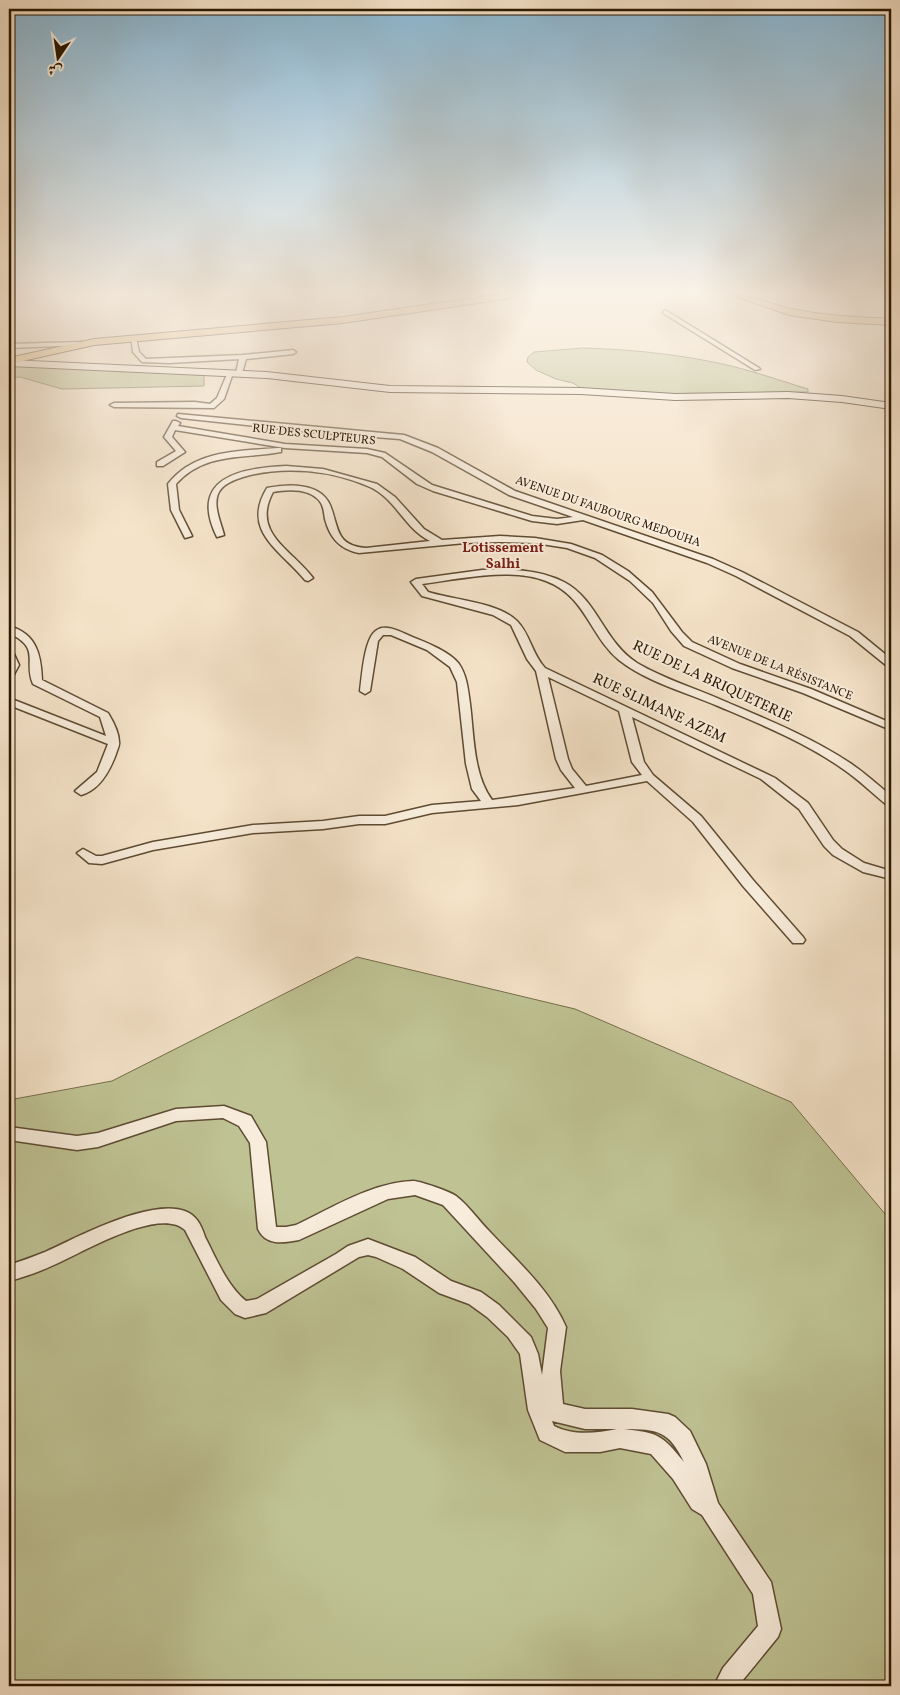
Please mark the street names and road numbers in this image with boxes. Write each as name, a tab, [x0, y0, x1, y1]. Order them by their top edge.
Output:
street label: RUE DES SCULPTEURS	[251, 421, 377, 449]
street label: AVENUE DU FAUBOURG MEDOUHA	[513, 473, 703, 552]
street label: AVENUE DE LA RÉSISTANCE	[705, 630, 856, 705]
street label: RUE DE LA BRIQUETERIE	[629, 636, 795, 728]
street label: RUE SLIMANE AZEM	[589, 669, 729, 749]

